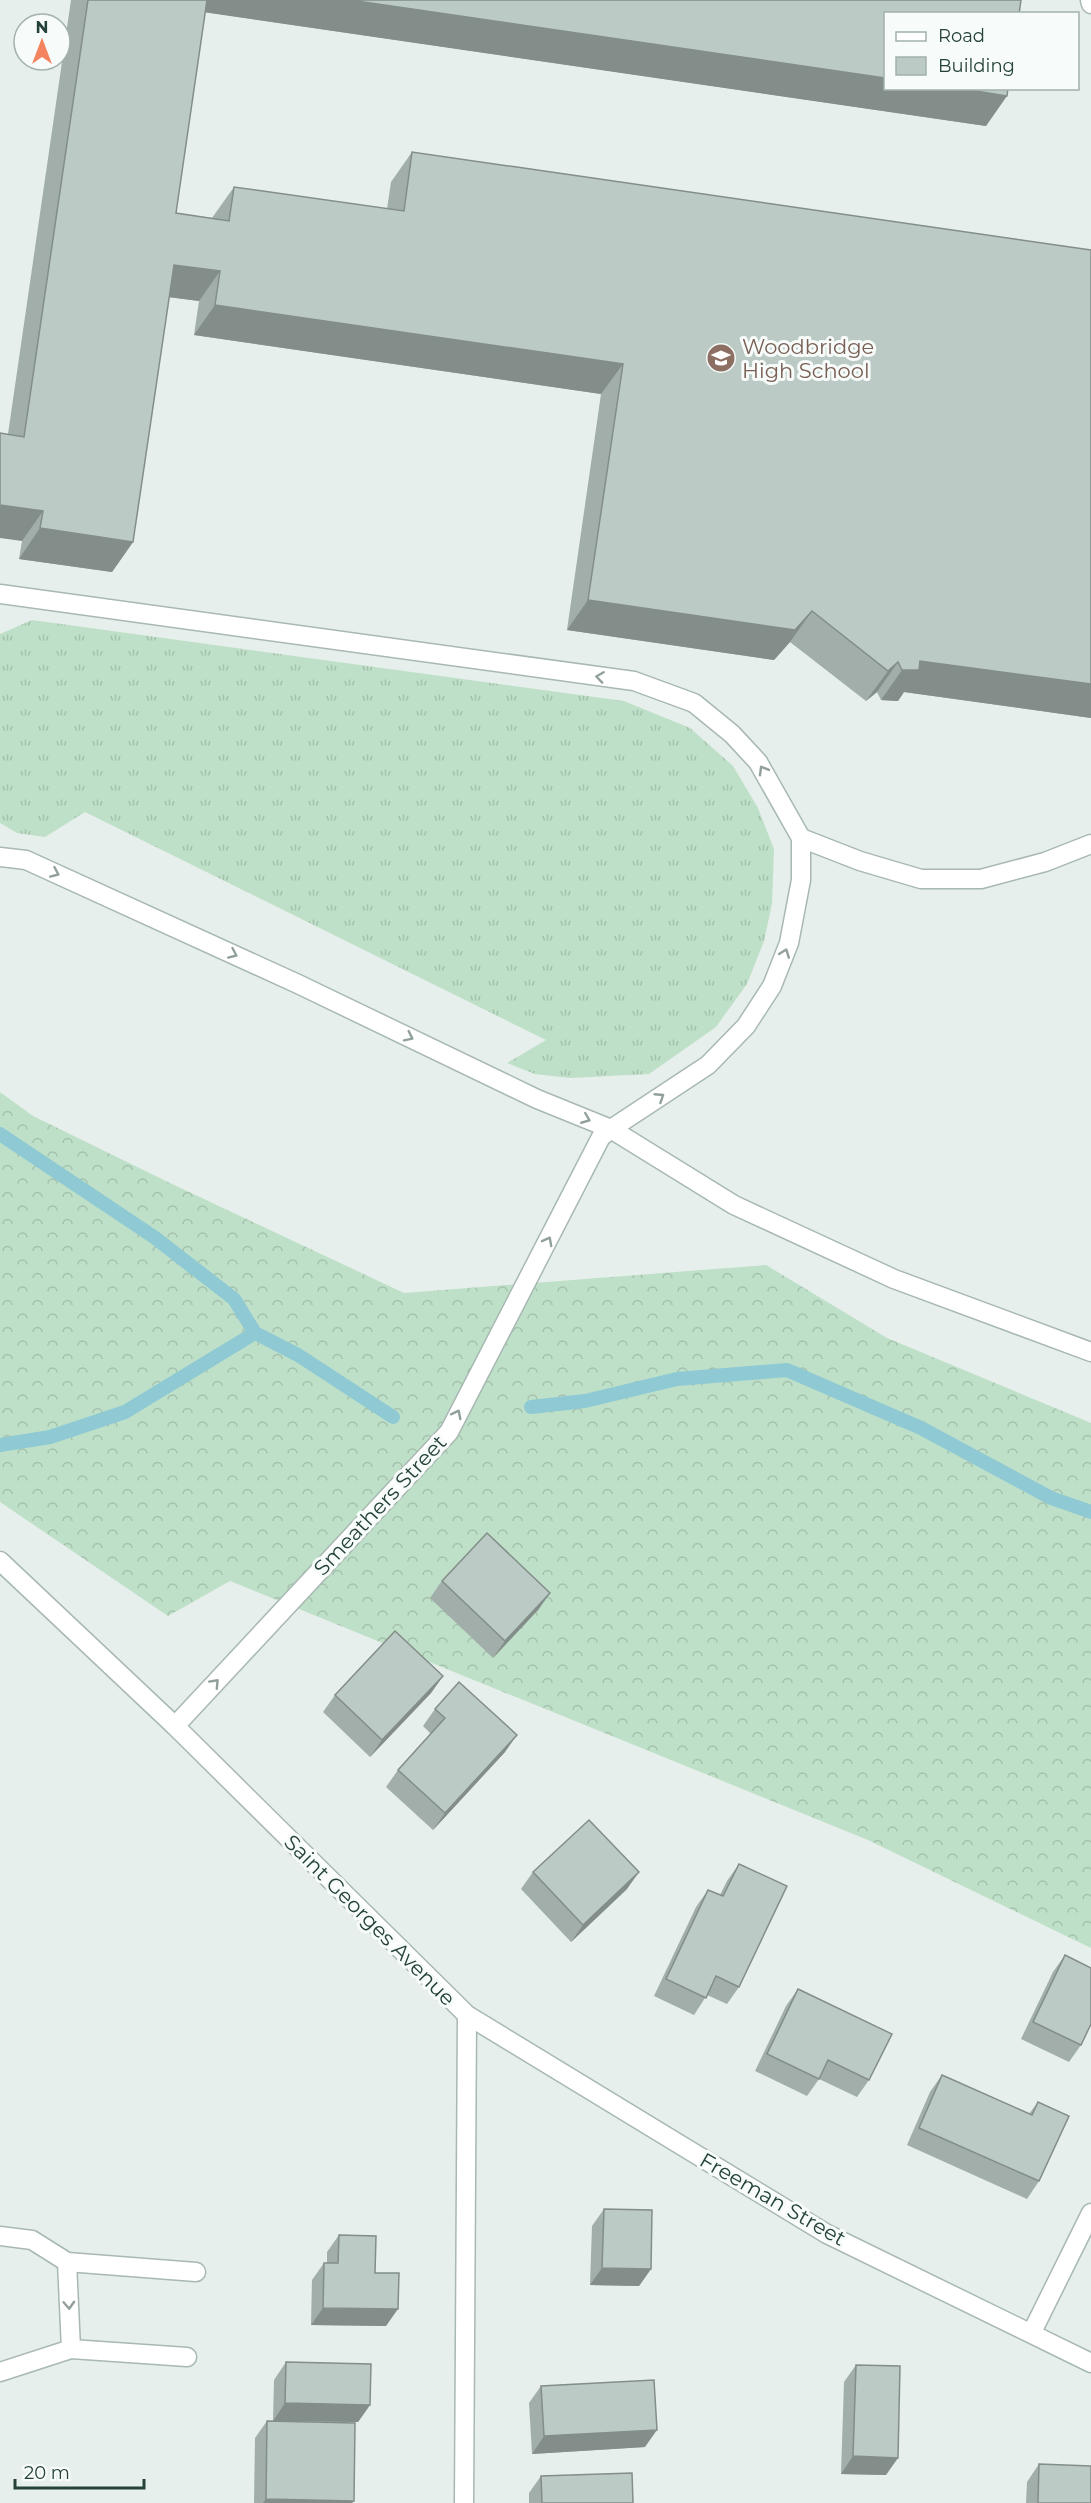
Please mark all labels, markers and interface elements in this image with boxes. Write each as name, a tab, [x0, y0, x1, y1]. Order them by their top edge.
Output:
north arrow	[12, 12, 72, 72]
legend	[884, 12, 1079, 90]
text: N	[36, 18, 48, 37]
text: Road	[938, 25, 985, 47]
text: Building	[938, 55, 1015, 77]
place label: Woodbridge High School	[742, 334, 874, 383]
school or university icon: Woodbridge High School	[705, 342, 737, 374]
one-way arrow	[595, 671, 604, 683]
one-way arrow	[758, 766, 770, 776]
one-way arrow	[49, 866, 60, 878]
one-way arrow	[227, 947, 238, 959]
one-way arrow	[777, 949, 790, 959]
one-way arrow	[403, 1030, 414, 1042]
one-way arrow	[653, 1093, 664, 1104]
one-way arrow	[580, 1112, 591, 1124]
one-way arrow	[541, 1237, 552, 1247]
one-way arrow	[450, 1409, 462, 1420]
street label: Smeathers Street	[308, 1430, 452, 1580]
one-way arrow	[208, 1680, 219, 1690]
street label: Saint Georges Avenue	[279, 1829, 461, 2011]
street label: Freeman Street	[696, 2147, 850, 2251]
one-way arrow	[63, 2301, 76, 2310]
scale bar	[15, 2452, 144, 2490]
text: 20 m	[24, 2462, 70, 2484]

